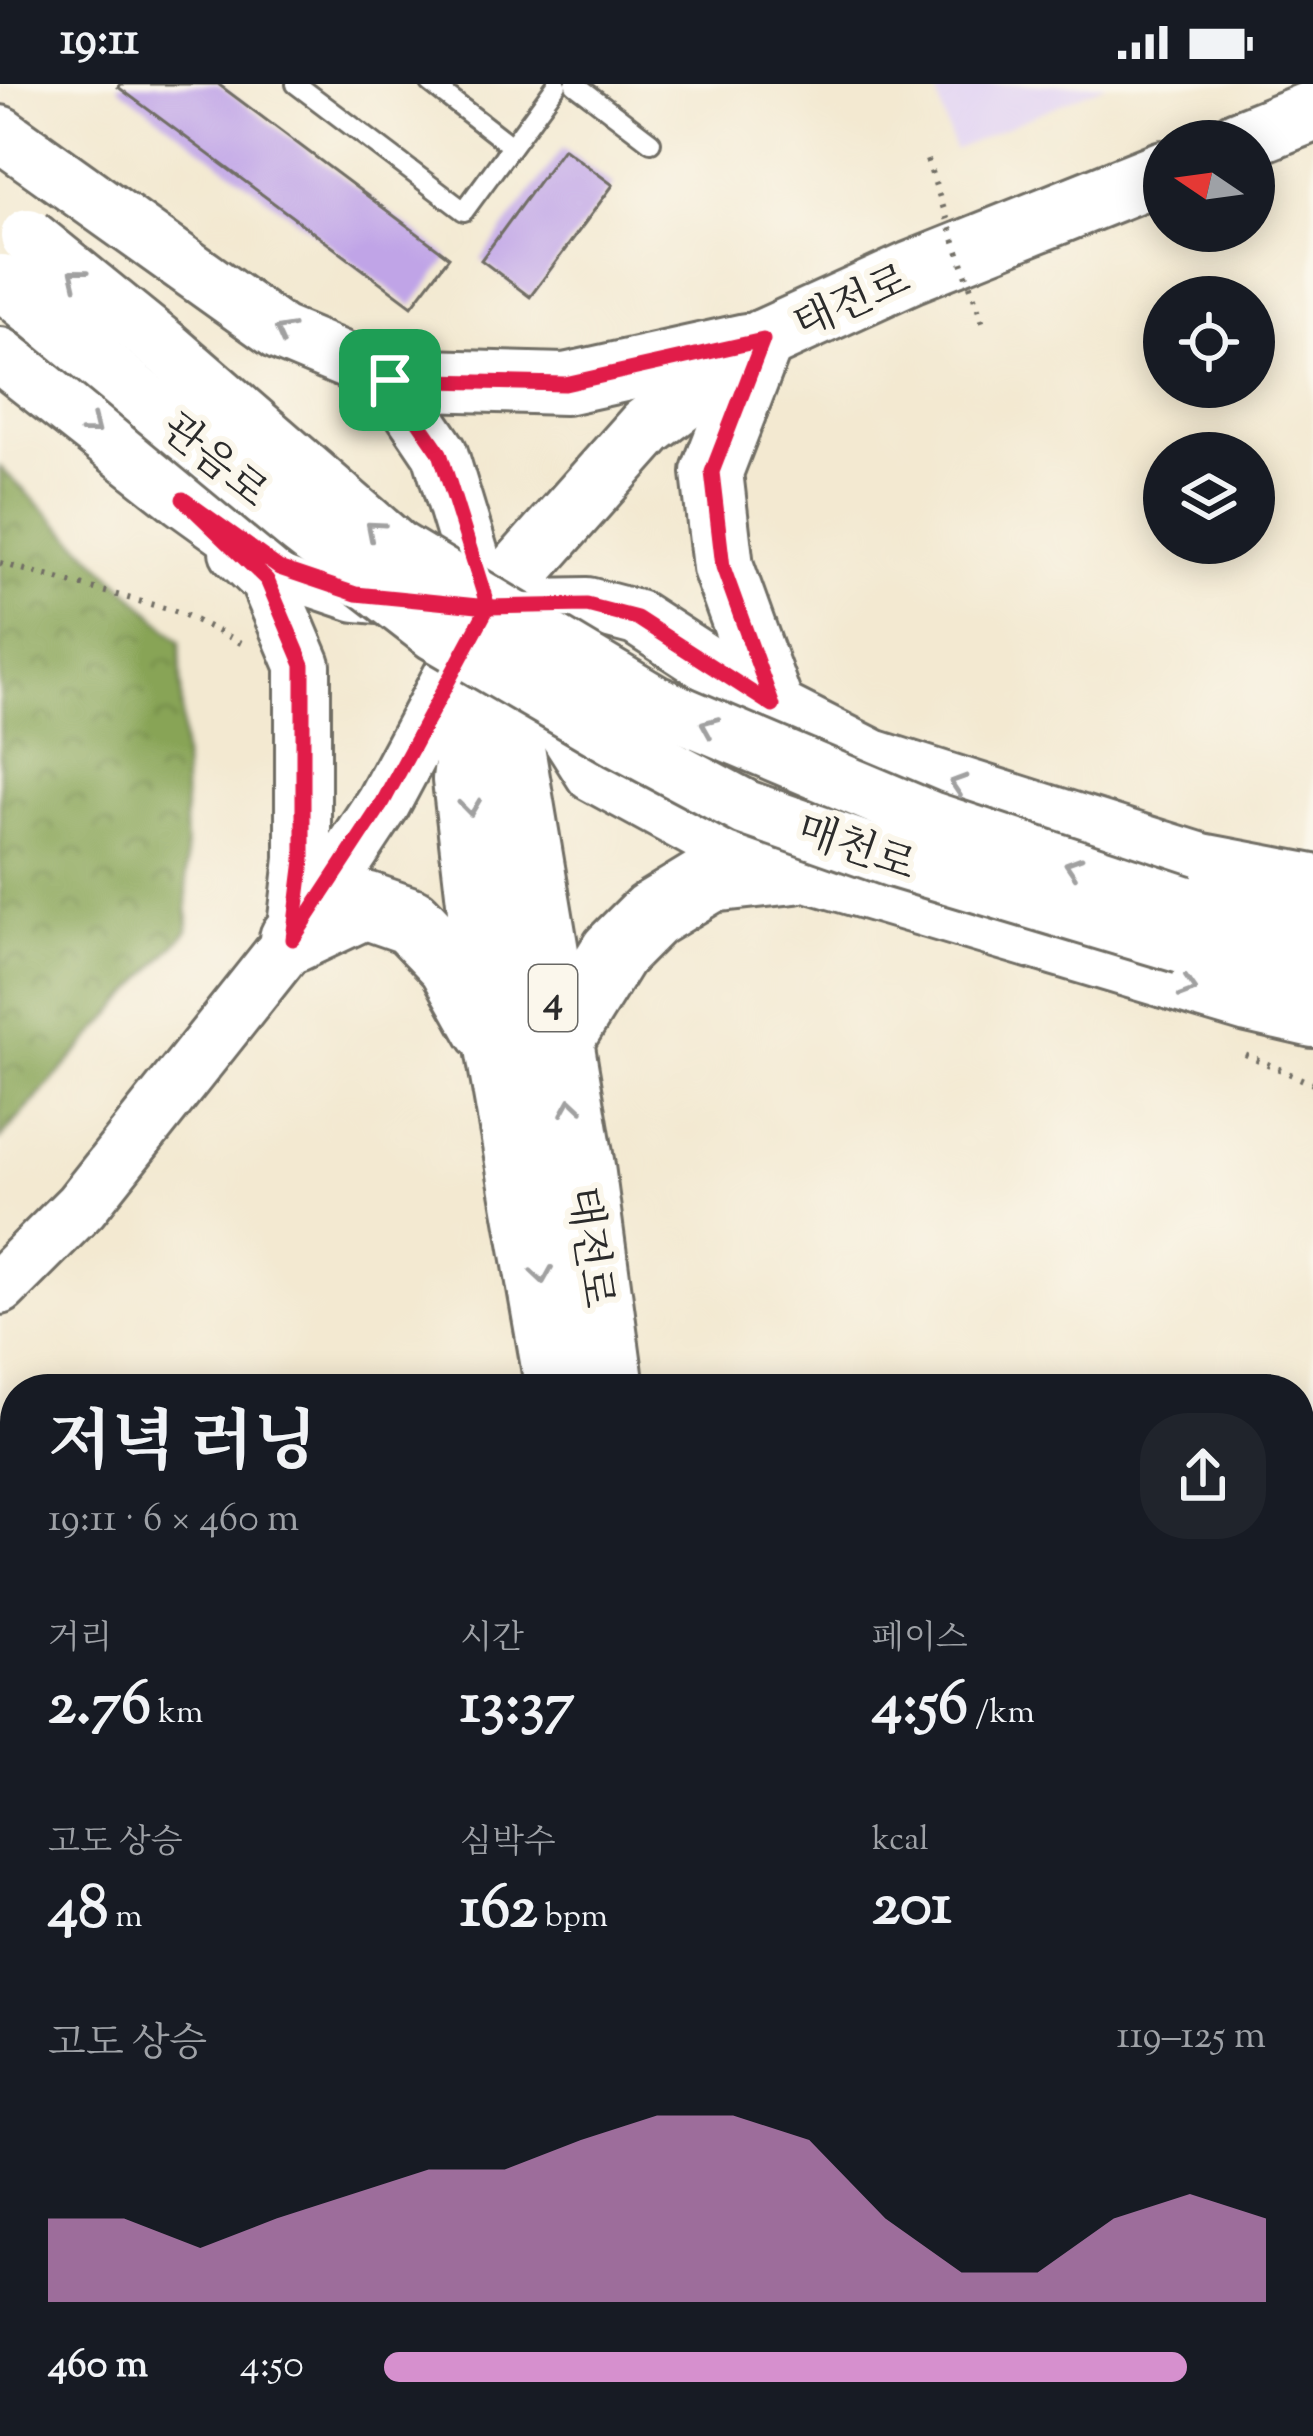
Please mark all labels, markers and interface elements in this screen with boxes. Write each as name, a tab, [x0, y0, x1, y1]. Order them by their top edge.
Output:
text: 19:11	[60, 10, 139, 75]
north arrow	[1143, 120, 1275, 252]
map controls	[1143, 120, 1275, 564]
street label: 태전로	[785, 252, 921, 357]
one-way arrow	[69, 269, 91, 290]
button: locate	[1143, 276, 1275, 408]
one-way arrow	[274, 323, 296, 346]
pin	[339, 329, 441, 431]
icon: arrive	[357, 347, 423, 413]
street label: 관음로	[147, 401, 279, 525]
one-way arrow	[79, 413, 101, 434]
button: layers	[1143, 432, 1275, 564]
one-way arrow	[366, 522, 388, 543]
one-way arrow	[700, 716, 721, 740]
one-way arrow	[948, 774, 969, 799]
one-way arrow	[456, 797, 482, 817]
street label: 매천로	[788, 803, 923, 899]
one-way arrow	[1063, 856, 1084, 881]
road number: 4	[529, 965, 577, 1031]
one-way arrow	[1177, 974, 1198, 999]
one-way arrow	[559, 1097, 585, 1117]
street label: 태전로	[549, 1183, 625, 1312]
one-way arrow	[528, 1265, 553, 1285]
text: 저녁 러닝	[48, 1400, 317, 1495]
button: share	[1140, 1413, 1266, 1539]
text: 19:11 · 6 × 460 m	[48, 1493, 299, 1549]
text: 거리	[48, 1616, 112, 1664]
text: 시간	[460, 1616, 524, 1664]
text: 페이스	[872, 1616, 968, 1664]
text: 2.76	[48, 1664, 151, 1751]
text: 13:37	[460, 1664, 575, 1751]
text: 4:56	[872, 1664, 968, 1751]
text: km	[151, 1690, 203, 1738]
text: /km	[968, 1690, 1035, 1738]
text: kcal	[872, 1817, 929, 1865]
text: 고도 상승	[48, 1820, 183, 1868]
text: 심박수	[460, 1820, 556, 1868]
text: 201	[872, 1865, 952, 1952]
text: 48	[48, 1868, 108, 1955]
text: 162	[460, 1868, 538, 1955]
text: m	[108, 1894, 143, 1942]
text: bpm	[538, 1894, 608, 1942]
text: 119–125 m	[1116, 2010, 1266, 2066]
text: 고도 상승	[48, 2018, 207, 2074]
text: 460 m	[48, 2339, 148, 2395]
text: 4:50	[240, 2339, 304, 2395]

